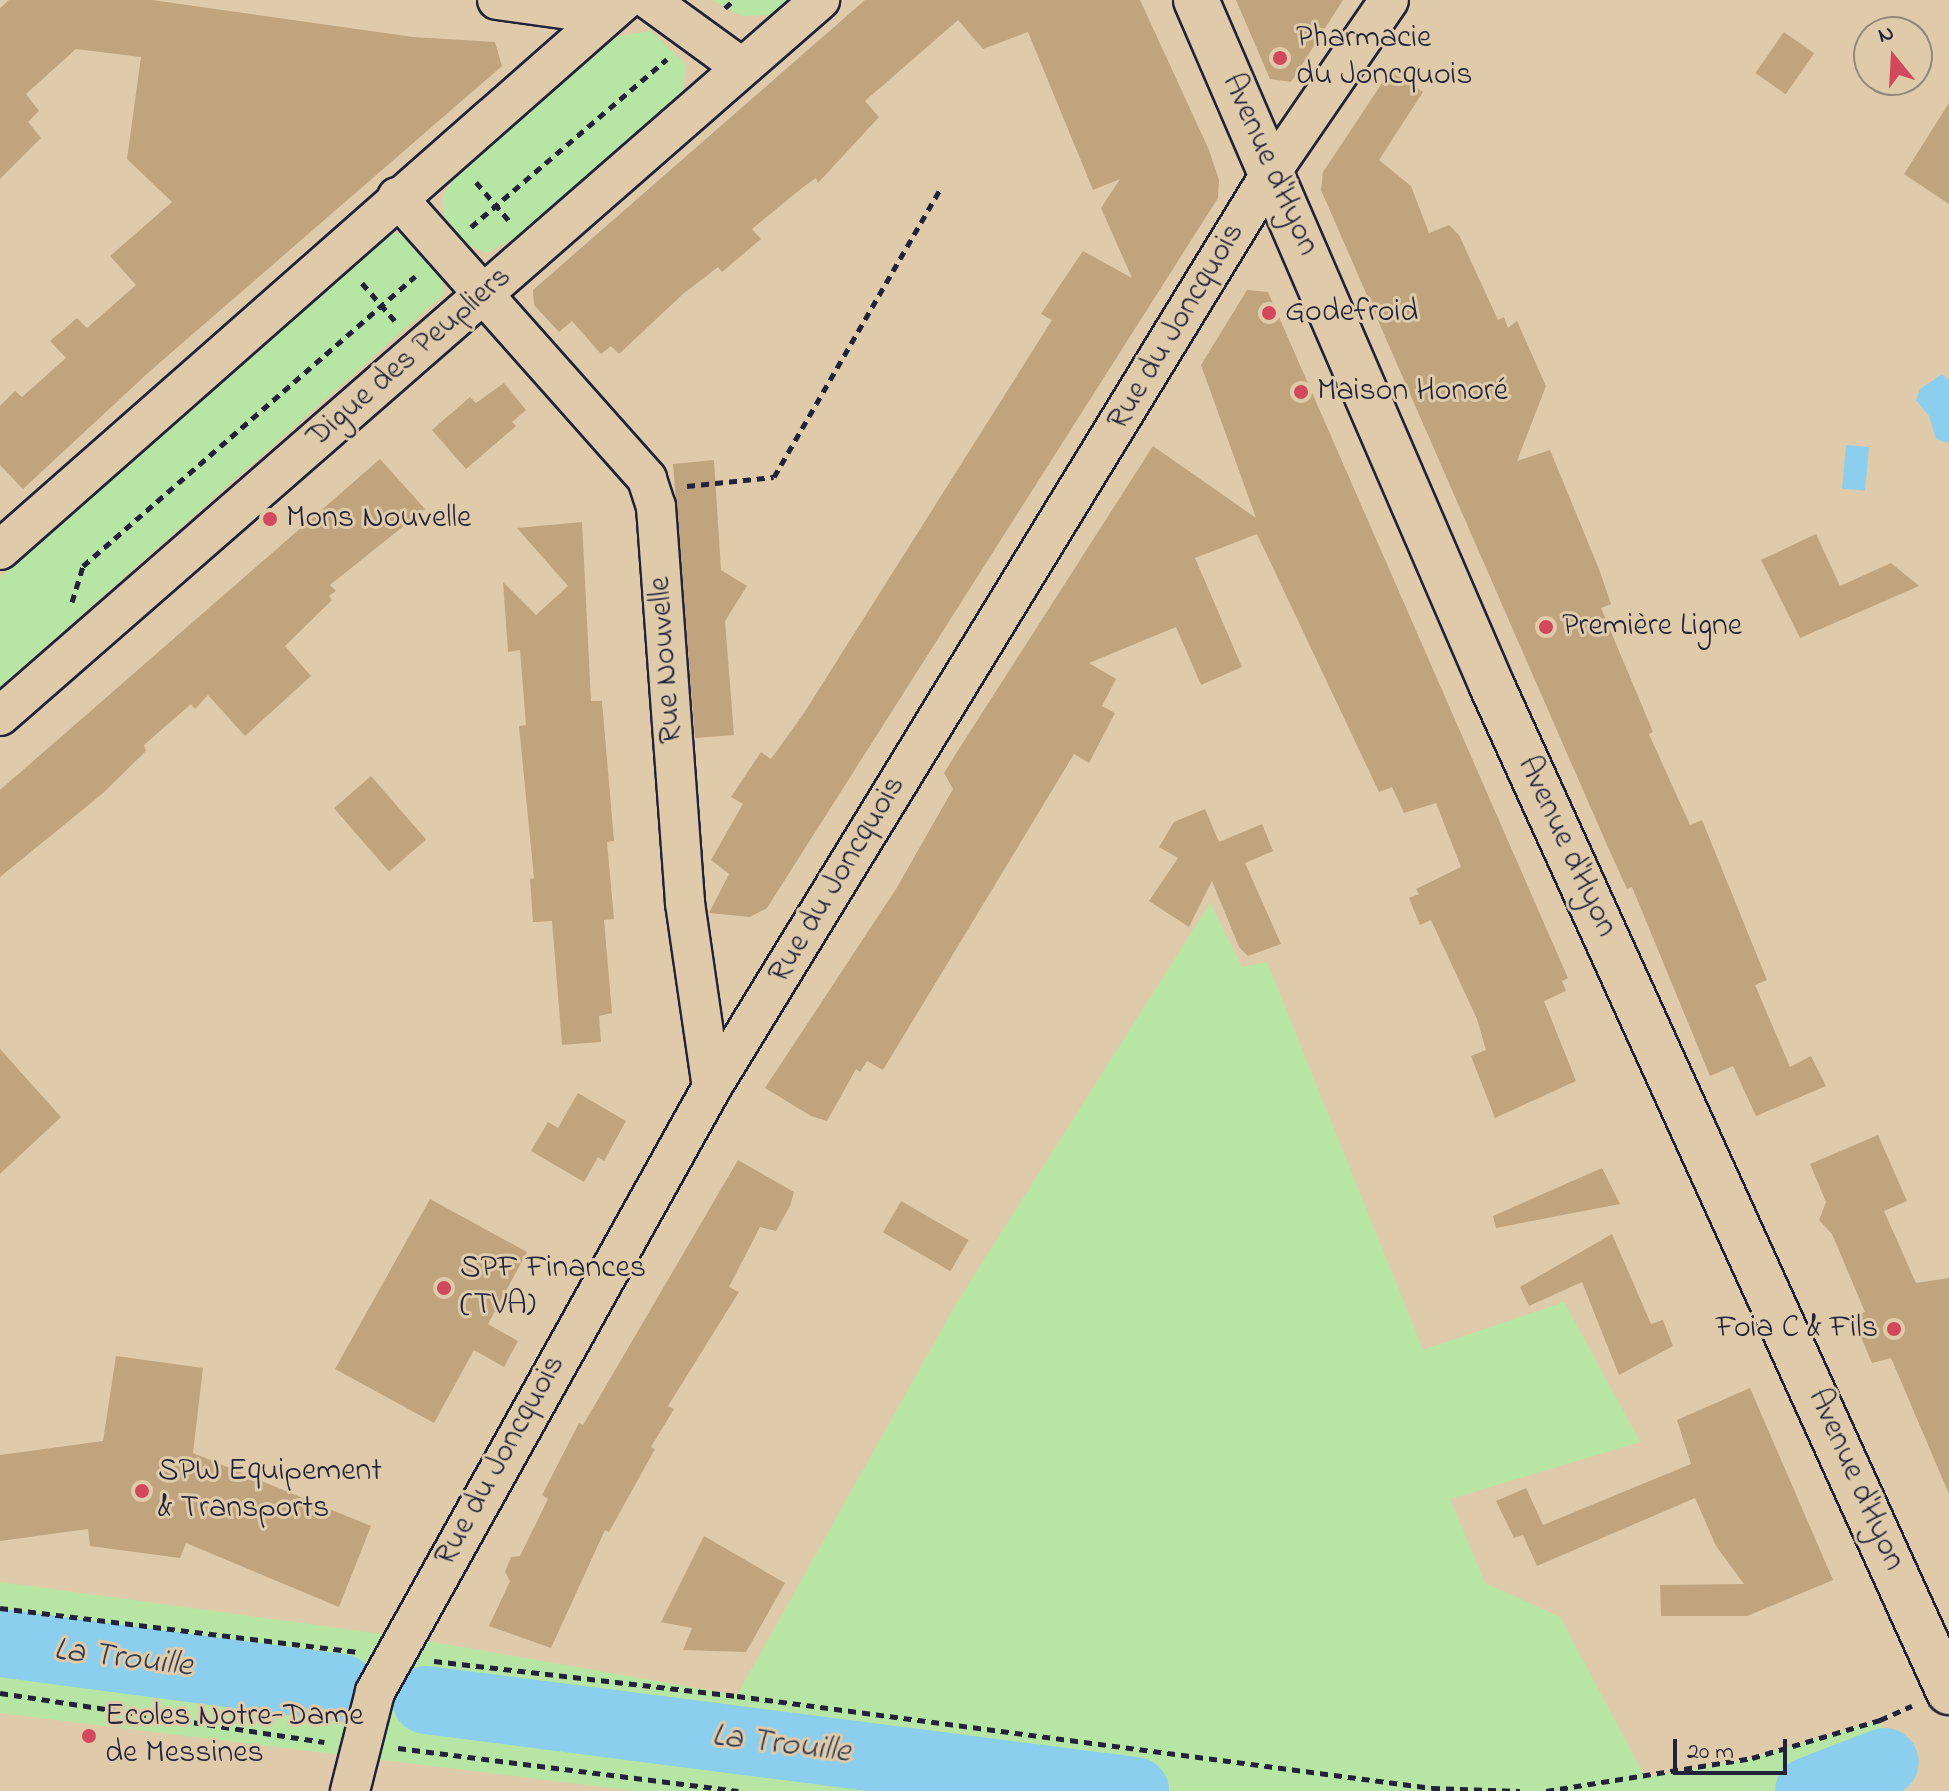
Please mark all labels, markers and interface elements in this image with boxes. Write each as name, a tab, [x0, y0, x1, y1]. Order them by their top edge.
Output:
north arrow	[1853, 16, 1933, 96]
text: N	[1874, 18, 1898, 53]
place label: Pharmacie du Joncquois	[1296, 21, 1473, 96]
marker: Pharmacie du Joncquois	[1271, 49, 1289, 67]
street label: Avenue d'Hyon	[1212, 68, 1326, 262]
street label: Rue du Joncquois	[1100, 216, 1254, 438]
street label: Digue des Peupliers	[300, 259, 520, 457]
place label: Godefroid	[1285, 294, 1418, 332]
marker: Godefroid	[1260, 304, 1278, 322]
place label: Maison Honoré	[1317, 373, 1508, 411]
marker: Maison Honoré	[1292, 383, 1310, 401]
place label: Mons Nouvelle	[286, 500, 471, 538]
marker: Mons Nouvelle	[261, 510, 279, 528]
street label: Rue Nouvelle	[642, 575, 692, 745]
place label: Première Ligne	[1562, 608, 1742, 646]
marker: Première Ligne	[1537, 618, 1555, 636]
street label: Avenue d'Hyon	[1507, 751, 1625, 943]
street label: Rue du Joncquois	[761, 769, 915, 991]
place label: SPF Finances (TVA)	[460, 1251, 646, 1326]
marker: SPF Finances (TVA)	[435, 1279, 453, 1297]
place label: Foia C & Fils	[1716, 1310, 1878, 1348]
marker: Foia C & Fils	[1885, 1320, 1903, 1338]
street label: Rue du Joncquois	[427, 1349, 575, 1573]
street label: Avenue d'Hyon	[1798, 1383, 1912, 1577]
place label: SPW Equipement & Transports	[158, 1454, 382, 1529]
marker: SPW Equipement & Transports	[133, 1482, 151, 1500]
water label: La Trouille	[51, 1630, 195, 1688]
place label: Ecoles Notre-Dame de Messines	[105, 1699, 363, 1774]
water label: La Trouille	[709, 1716, 853, 1774]
scale bar	[1677, 1723, 1791, 1773]
marker: Ecoles Notre-Dame de Messines	[80, 1727, 98, 1745]
text: 20 m	[1687, 1735, 1734, 1770]

